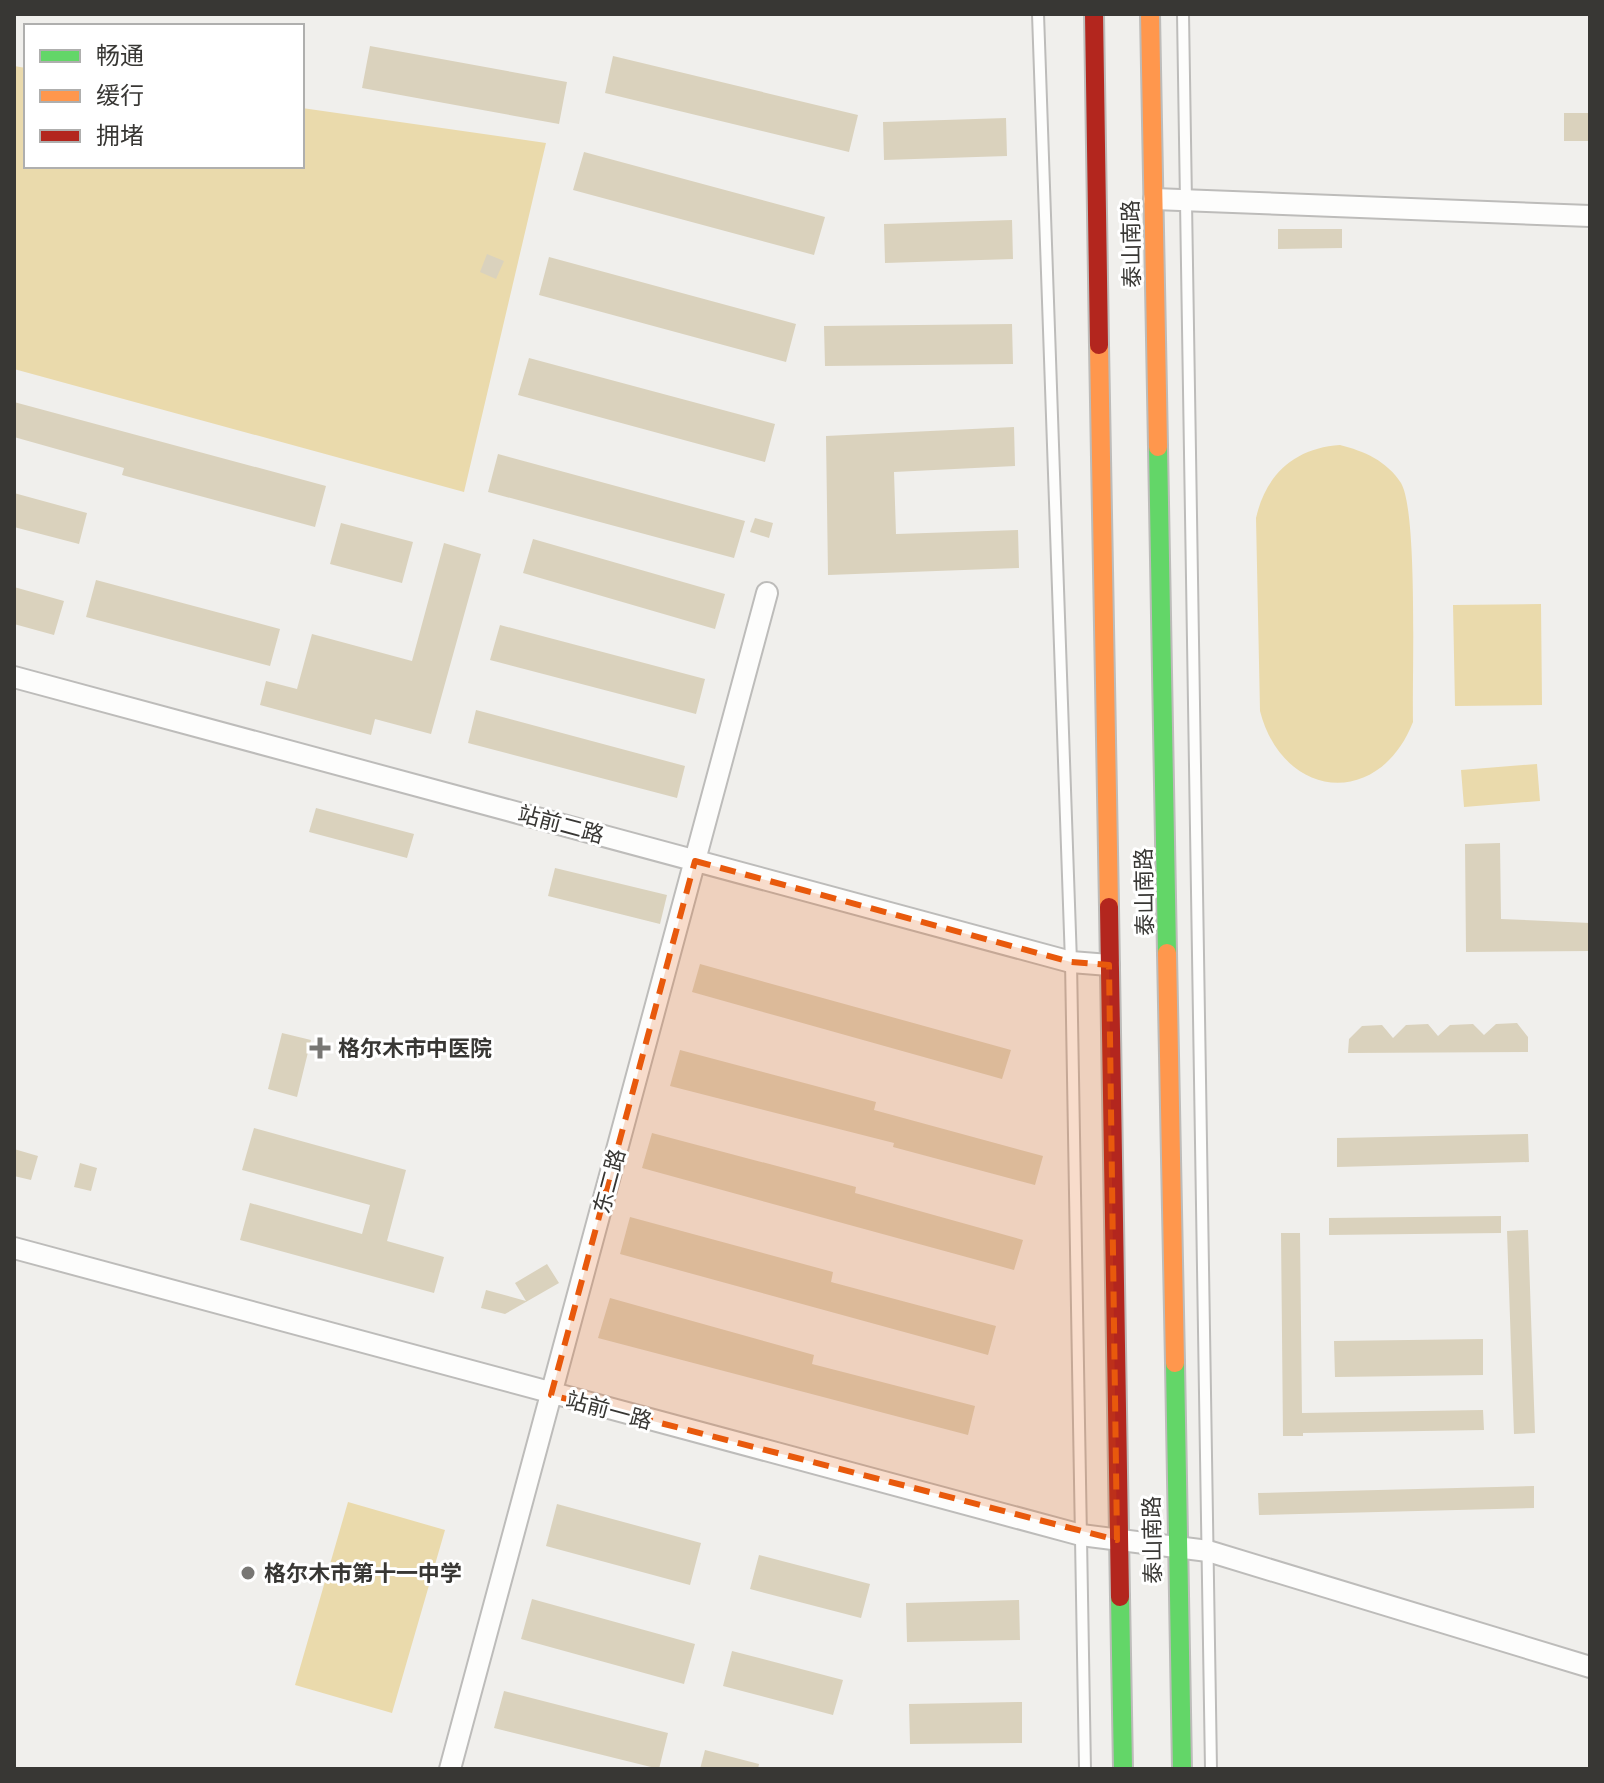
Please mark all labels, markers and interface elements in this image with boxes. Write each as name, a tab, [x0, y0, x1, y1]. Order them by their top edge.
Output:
legend	[24, 24, 304, 168]
text: 畅通	[96, 41, 144, 70]
text: 缓行	[96, 81, 144, 110]
text: 拥堵	[96, 121, 144, 150]
street label: 泰山南路	[1117, 200, 1146, 288]
street label: 站前二路	[515, 800, 607, 849]
street label: 泰山南路	[1130, 848, 1159, 936]
place label: 格尔木市中医院	[338, 1035, 492, 1062]
marker: 格尔木市中医院	[309, 1037, 331, 1059]
street label: 东二路	[588, 1146, 631, 1217]
street label: 站前一路	[563, 1386, 655, 1435]
street label: 泰山南路	[1138, 1496, 1167, 1584]
place label: 格尔木市第十一中学	[264, 1560, 462, 1587]
marker: 格尔木市第十一中学	[239, 1564, 257, 1582]

